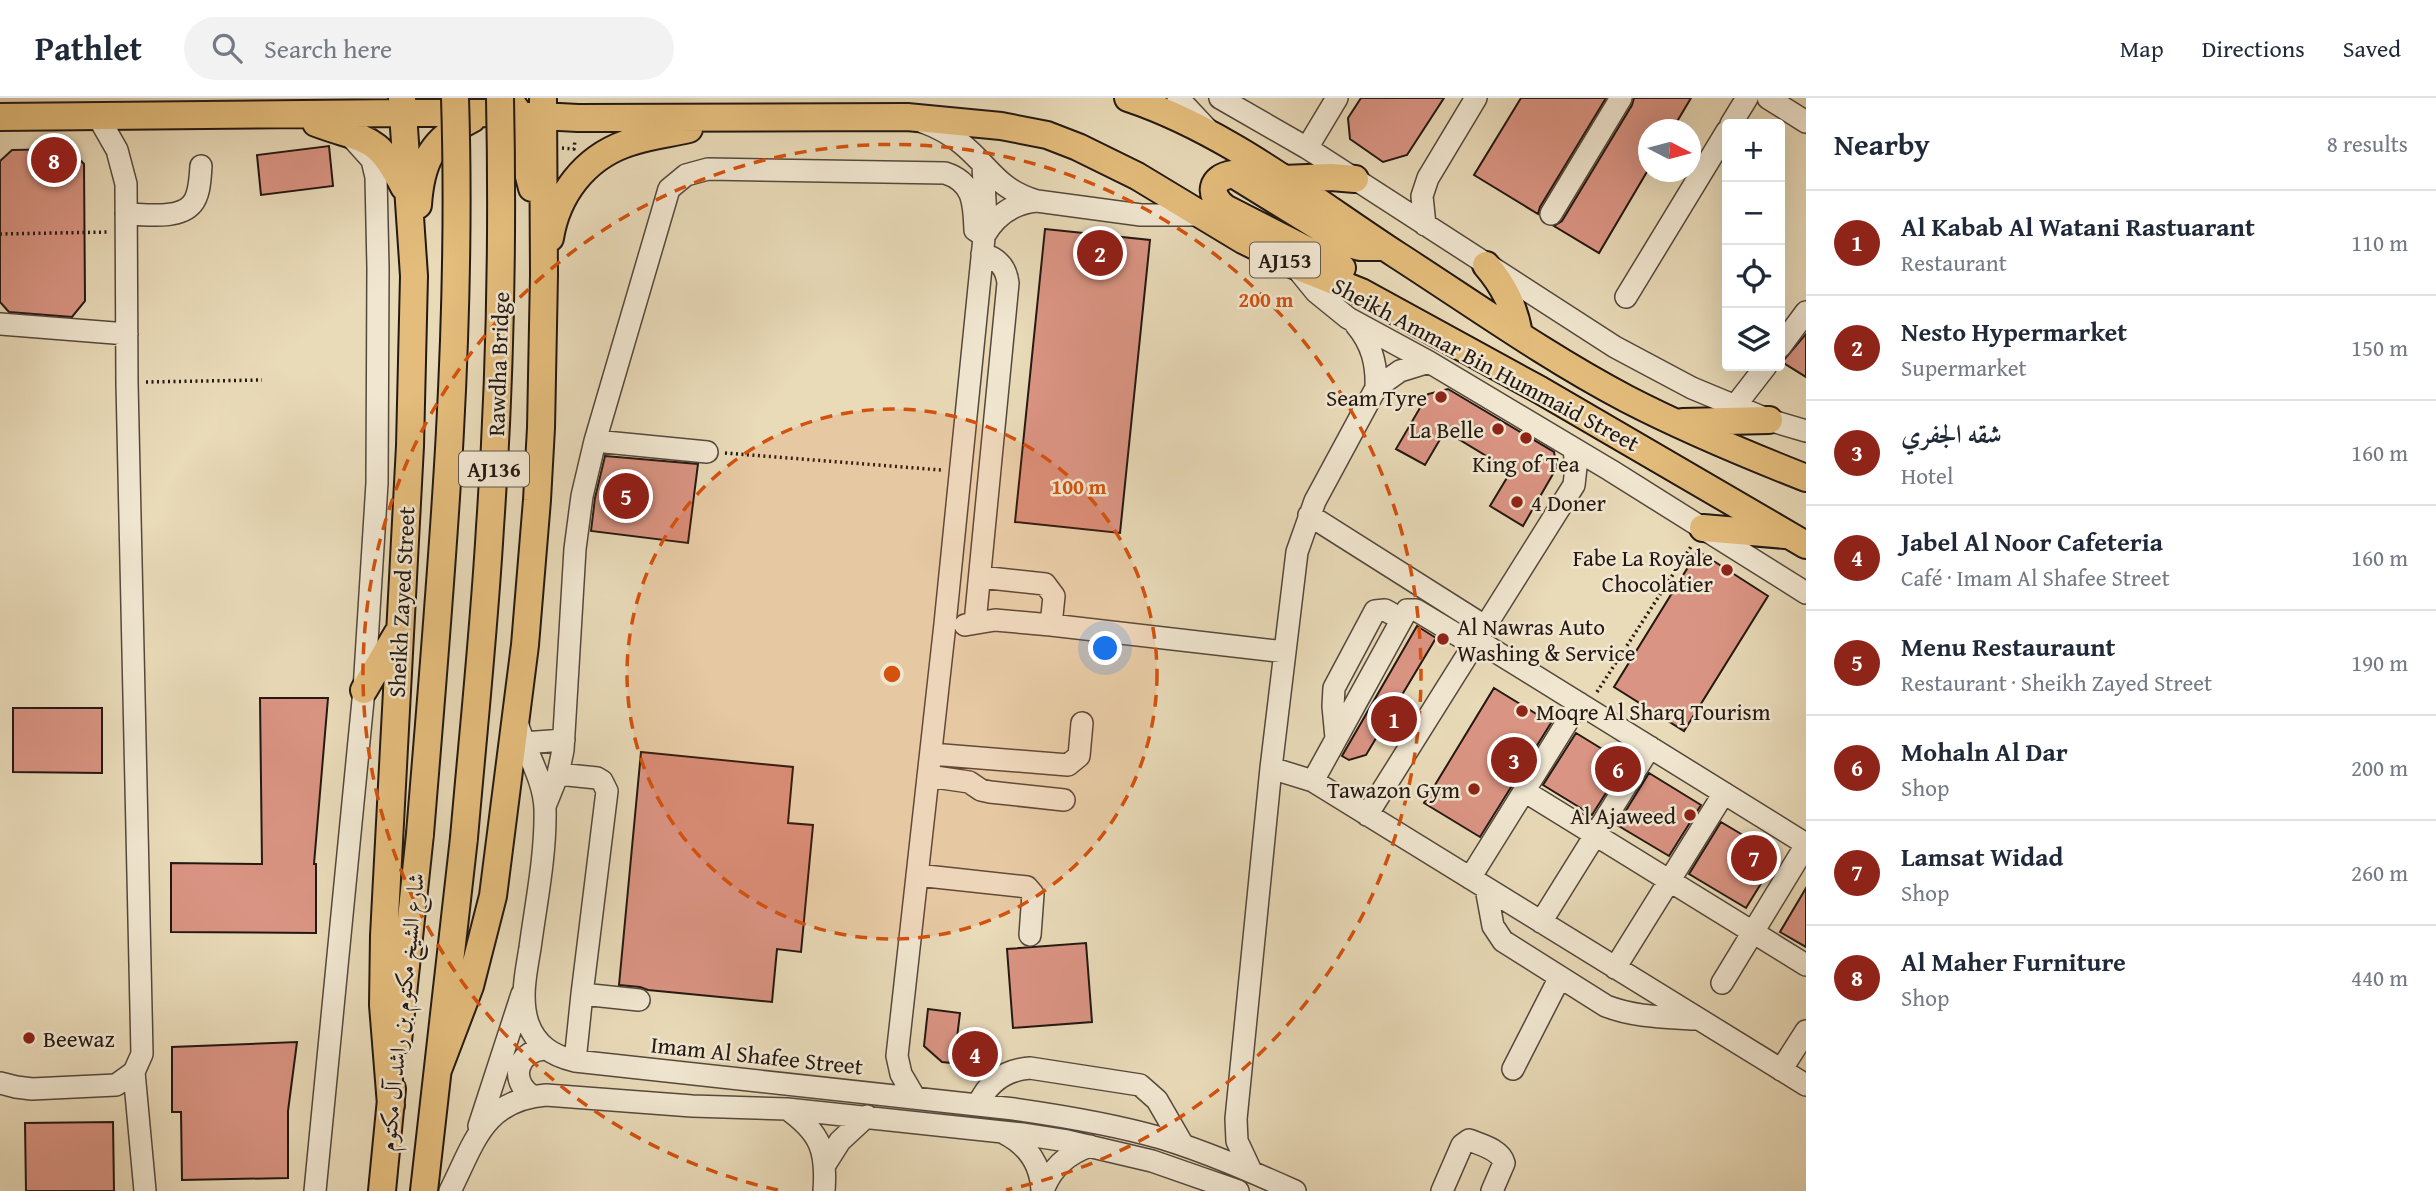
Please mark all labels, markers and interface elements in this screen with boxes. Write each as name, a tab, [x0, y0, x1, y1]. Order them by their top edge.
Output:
search box	[184, 17, 674, 80]
text: Pathlet	[35, 24, 142, 72]
icon: search	[208, 29, 246, 67]
text: Search here	[264, 29, 392, 68]
text: Map	[2120, 31, 2164, 66]
text: Directions	[2202, 31, 2305, 66]
text: Saved	[2343, 31, 2401, 66]
north arrow	[1638, 119, 1701, 182]
map controls	[1722, 119, 1785, 371]
button: +	[1722, 119, 1785, 182]
text: Nearby	[1834, 122, 1930, 166]
text: 8 results	[2327, 127, 2408, 160]
pin: 8	[31, 134, 77, 186]
button: −	[1722, 182, 1785, 245]
text: Al Kabab Al Watani Rastuarant	[1901, 207, 2255, 246]
text: 1	[1851, 226, 1863, 259]
text: 110 m	[2351, 226, 2408, 259]
pin: 2	[1077, 227, 1123, 279]
road number: AJ153	[1250, 242, 1320, 278]
button: locate	[1722, 245, 1785, 308]
text: Restaurant	[1901, 246, 2007, 279]
street label: Sheikh Ammar Bin Hummaid Street	[1327, 269, 1645, 459]
text: 200 m	[1238, 284, 1294, 315]
street label: Rawdha Bridge	[479, 291, 517, 437]
button: layers	[1722, 308, 1785, 371]
text: Nesto Hypermarket	[1901, 312, 2127, 351]
text: 2	[1851, 331, 1863, 364]
text: 150 m	[2351, 331, 2408, 364]
text: Supermarket	[1901, 351, 2027, 384]
place label: Seam Tyre	[1326, 381, 1427, 414]
marker: Seam Tyre	[1433, 389, 1449, 405]
place label: La Belle	[1409, 413, 1484, 446]
text: شقه الجفري	[1901, 414, 2002, 453]
marker: La Belle	[1490, 421, 1506, 437]
marker: King of Tea	[1518, 430, 1534, 446]
text: 3	[1851, 436, 1863, 469]
text: 160 m	[2351, 436, 2408, 469]
place label: King of Tea	[1472, 447, 1580, 480]
road number: AJ136	[459, 452, 529, 486]
text: Hotel	[1901, 459, 1953, 492]
pin: 5	[603, 470, 649, 522]
text: 100 m	[1051, 471, 1107, 502]
place label: 4 Doner	[1531, 486, 1607, 519]
marker: 4 Doner	[1509, 494, 1525, 510]
street label: Sheikh Zayed Street	[380, 506, 422, 698]
text: Jabel Al Noor Cafeteria	[1901, 522, 2163, 561]
place label: Fabe La Royale Chocolatier	[1573, 541, 1714, 600]
text: 4	[1851, 541, 1863, 574]
text: 160 m	[2351, 541, 2408, 574]
text: Café · Imam Al Shafee Street	[1901, 561, 2170, 594]
marker: Fabe La Royale Chocolatier	[1719, 562, 1735, 578]
place label: Al Nawras Auto Washing & Service	[1457, 610, 1635, 669]
text: Menu Restauraunt	[1901, 627, 2115, 666]
your location	[1088, 631, 1122, 665]
marker: Al Nawras Auto Washing & Service	[1435, 631, 1451, 647]
text: 5	[1851, 646, 1863, 679]
text: 190 m	[2351, 646, 2408, 679]
centre of rings	[880, 662, 904, 686]
text: Restaurant · Sheikh Zayed Street	[1901, 666, 2212, 699]
pin: 1	[1371, 693, 1417, 745]
place label: Moqre Al Sharq Tourism	[1536, 695, 1771, 728]
marker: Moqre Al Sharq Tourism	[1514, 703, 1530, 719]
text: Mohaln Al Dar	[1901, 732, 2068, 771]
pin: 3	[1491, 734, 1537, 786]
pin: 6	[1595, 743, 1641, 795]
text: 6	[1851, 751, 1863, 784]
text: 200 m	[2351, 751, 2408, 784]
text: Shop	[1901, 771, 1949, 804]
place label: Tawazon Gym	[1327, 773, 1460, 806]
marker: Tawazon Gym	[1466, 781, 1482, 797]
place label: Al Ajaweed	[1570, 799, 1677, 832]
marker: Al Ajaweed	[1682, 807, 1698, 823]
pin: 7	[1731, 832, 1777, 884]
text: Lamsat Widad	[1901, 837, 2064, 876]
text: 7	[1851, 856, 1863, 889]
text: 260 m	[2351, 856, 2408, 889]
street label: شارع الشيخ مكتوم بن راشد آل مكتوم	[370, 871, 437, 1153]
text: Shop	[1901, 876, 1949, 909]
text: Al Maher Furniture	[1901, 942, 2126, 981]
text: 8	[1851, 961, 1863, 994]
text: 440 m	[2351, 961, 2408, 994]
text: Shop	[1901, 981, 1949, 1014]
place label: Beewaz	[43, 1022, 115, 1055]
street label: Imam Al Shafee Street	[649, 1027, 865, 1083]
pin: 4	[952, 1028, 998, 1080]
marker: Beewaz	[21, 1030, 37, 1046]

